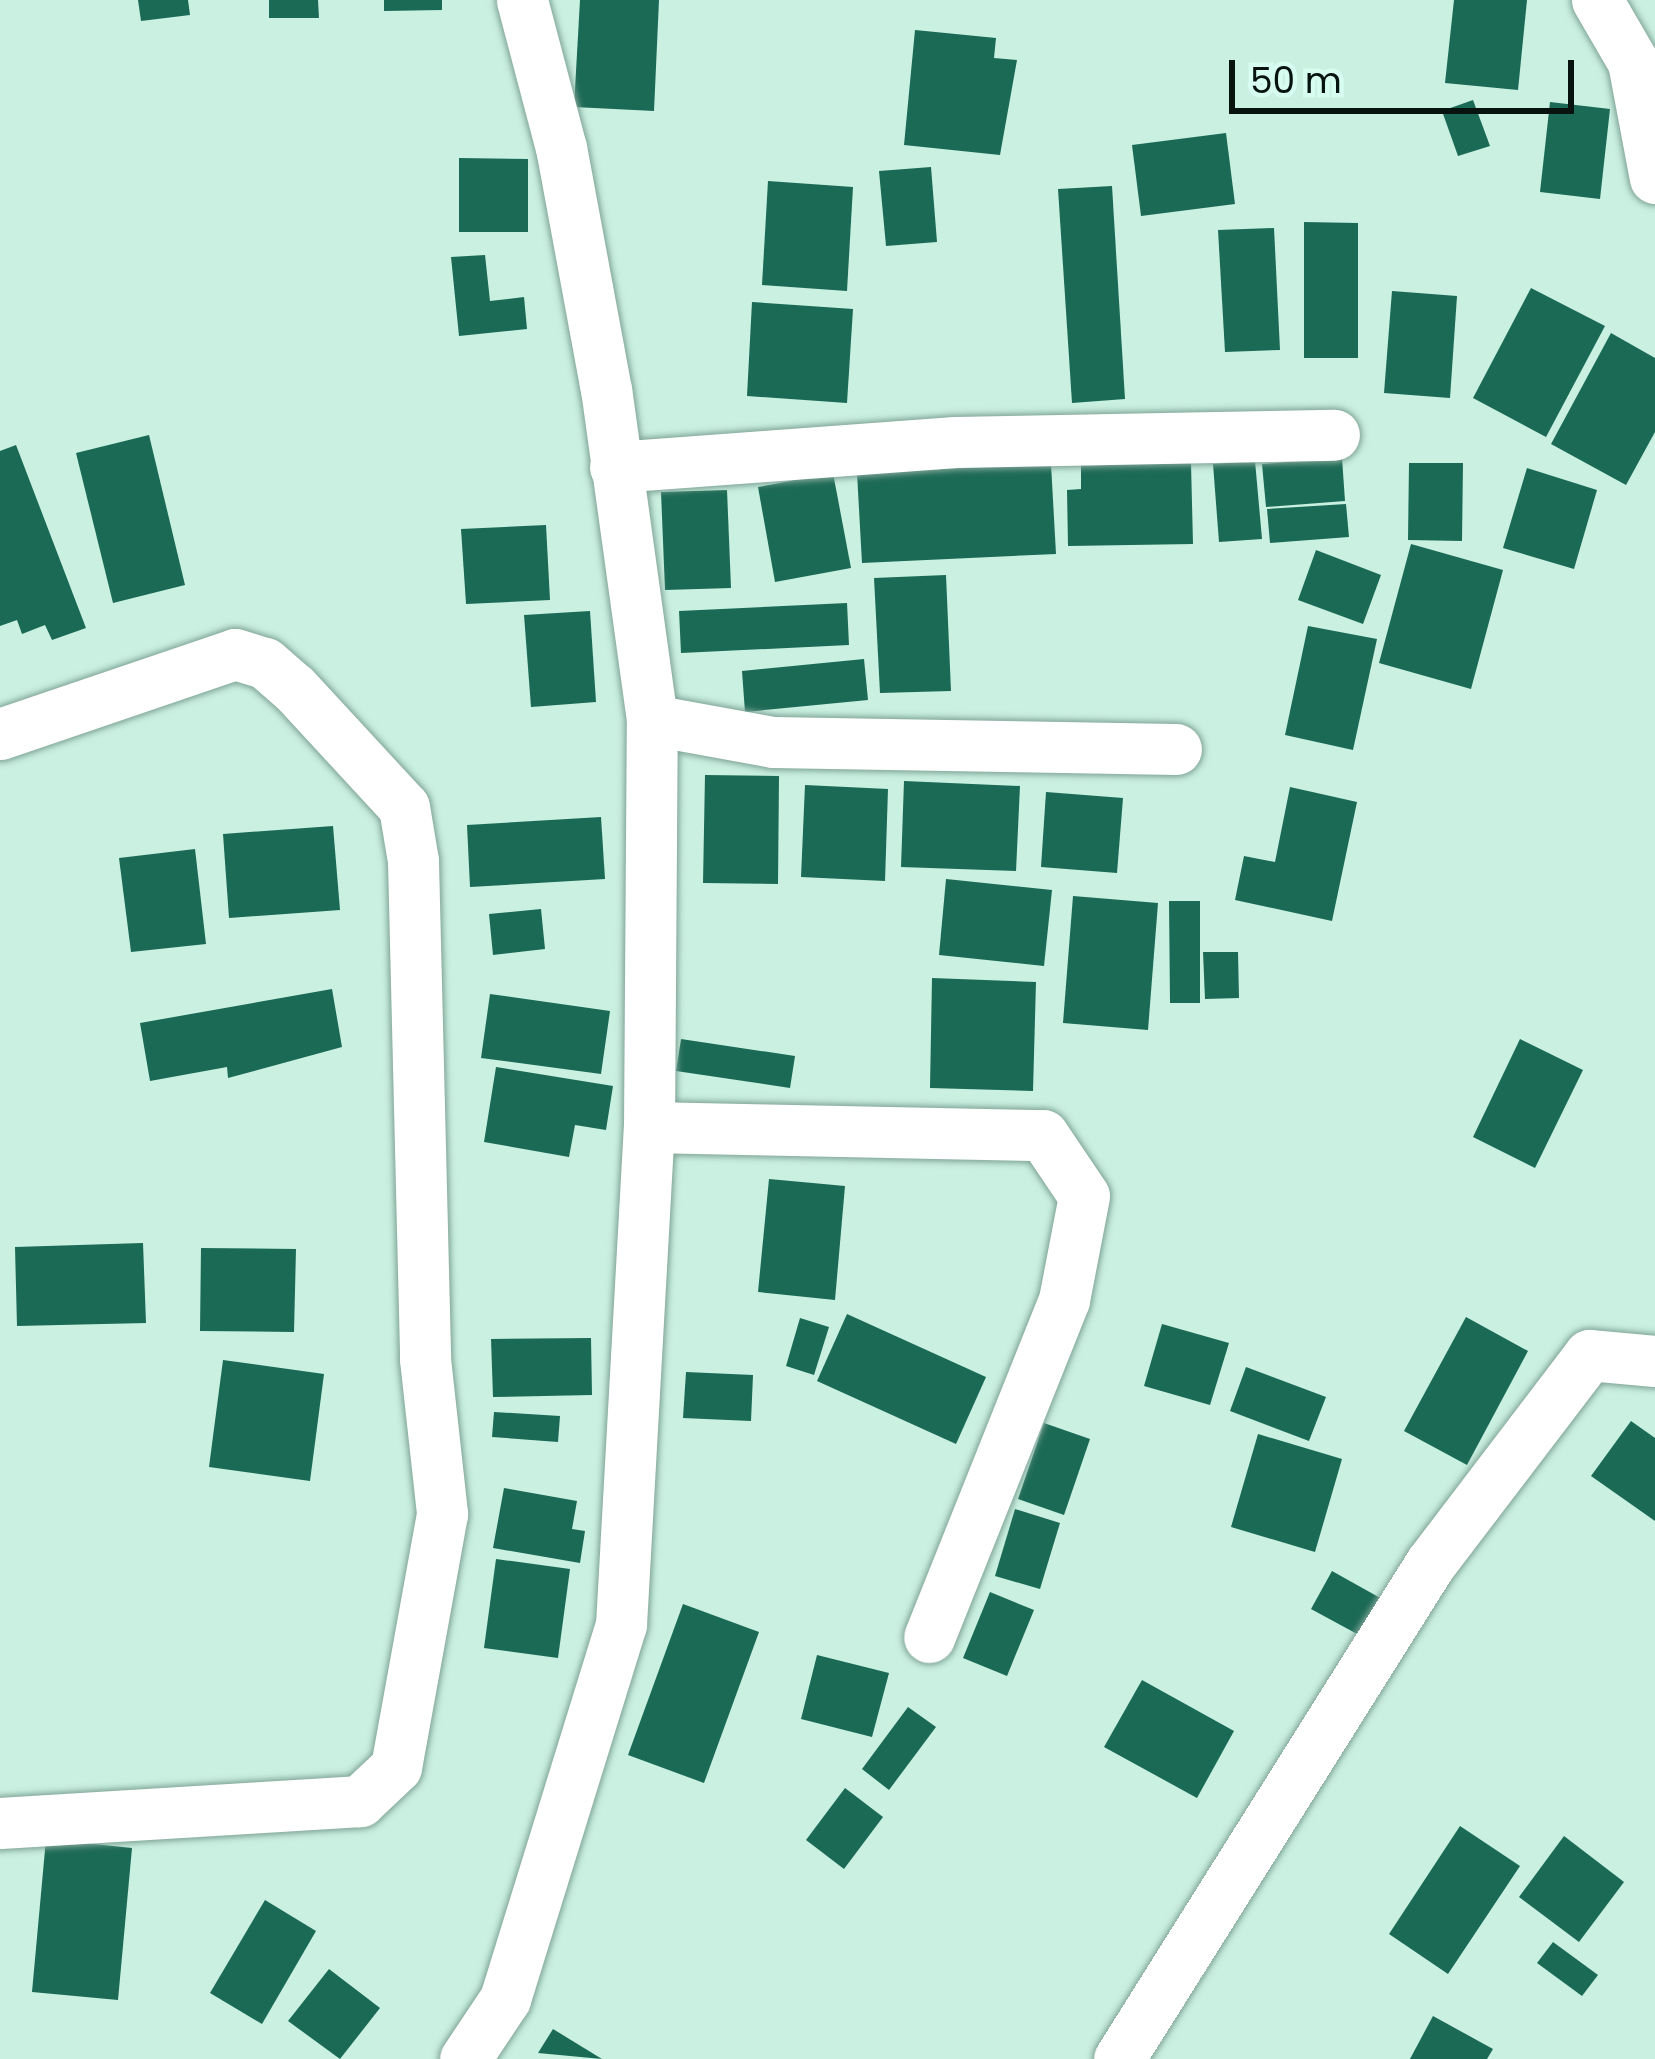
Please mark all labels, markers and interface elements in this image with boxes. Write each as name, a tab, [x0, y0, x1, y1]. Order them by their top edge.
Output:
scale bar	[1235, 36, 1580, 110]
text: 50 m	[1250, 55, 1342, 106]

